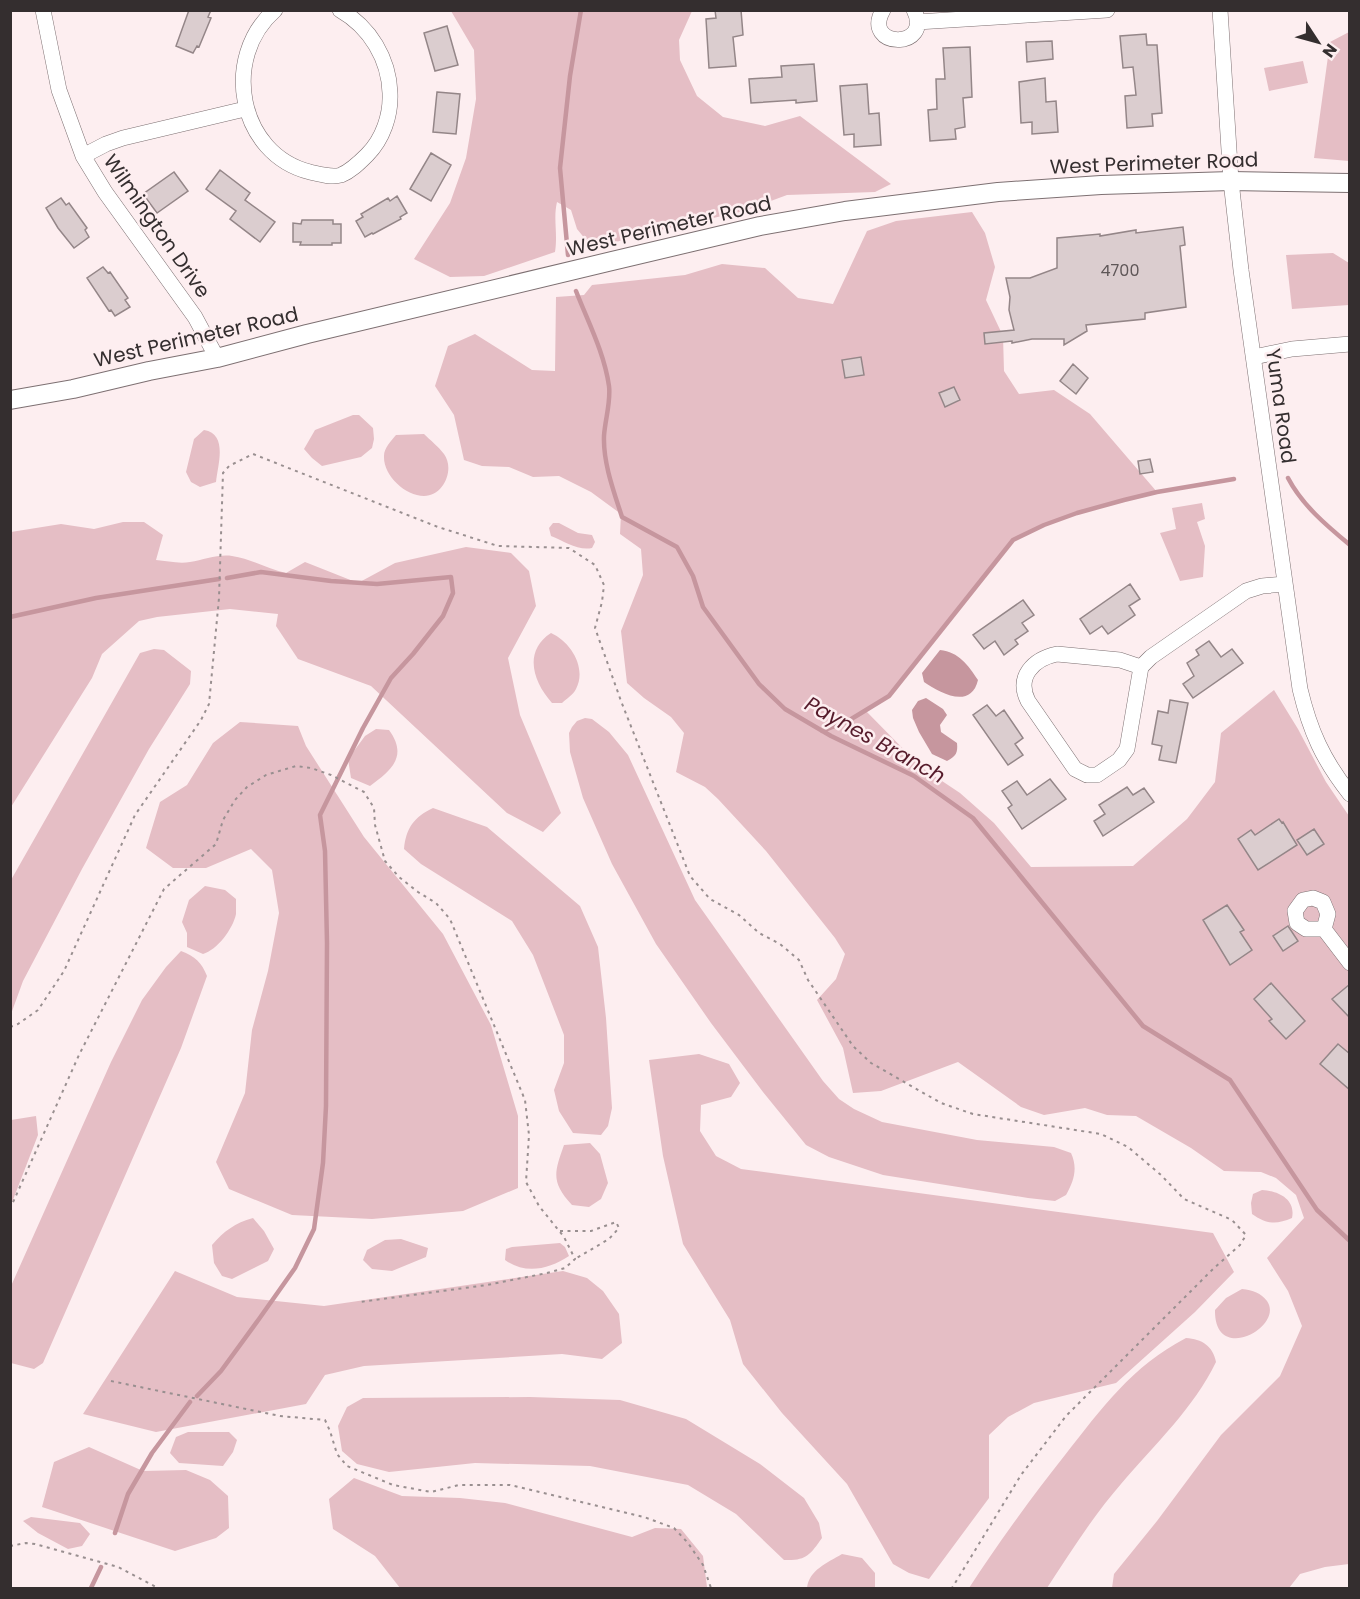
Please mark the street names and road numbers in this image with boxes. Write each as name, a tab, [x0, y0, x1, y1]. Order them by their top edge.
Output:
street label: West Perimeter Road	[1049, 145, 1259, 181]
street label: Wilmington Drive	[97, 149, 217, 303]
street label: West Perimeter Road	[564, 189, 774, 263]
street label: West Perimeter Road	[91, 300, 301, 374]
street label: Yuma Road	[1259, 347, 1303, 465]

